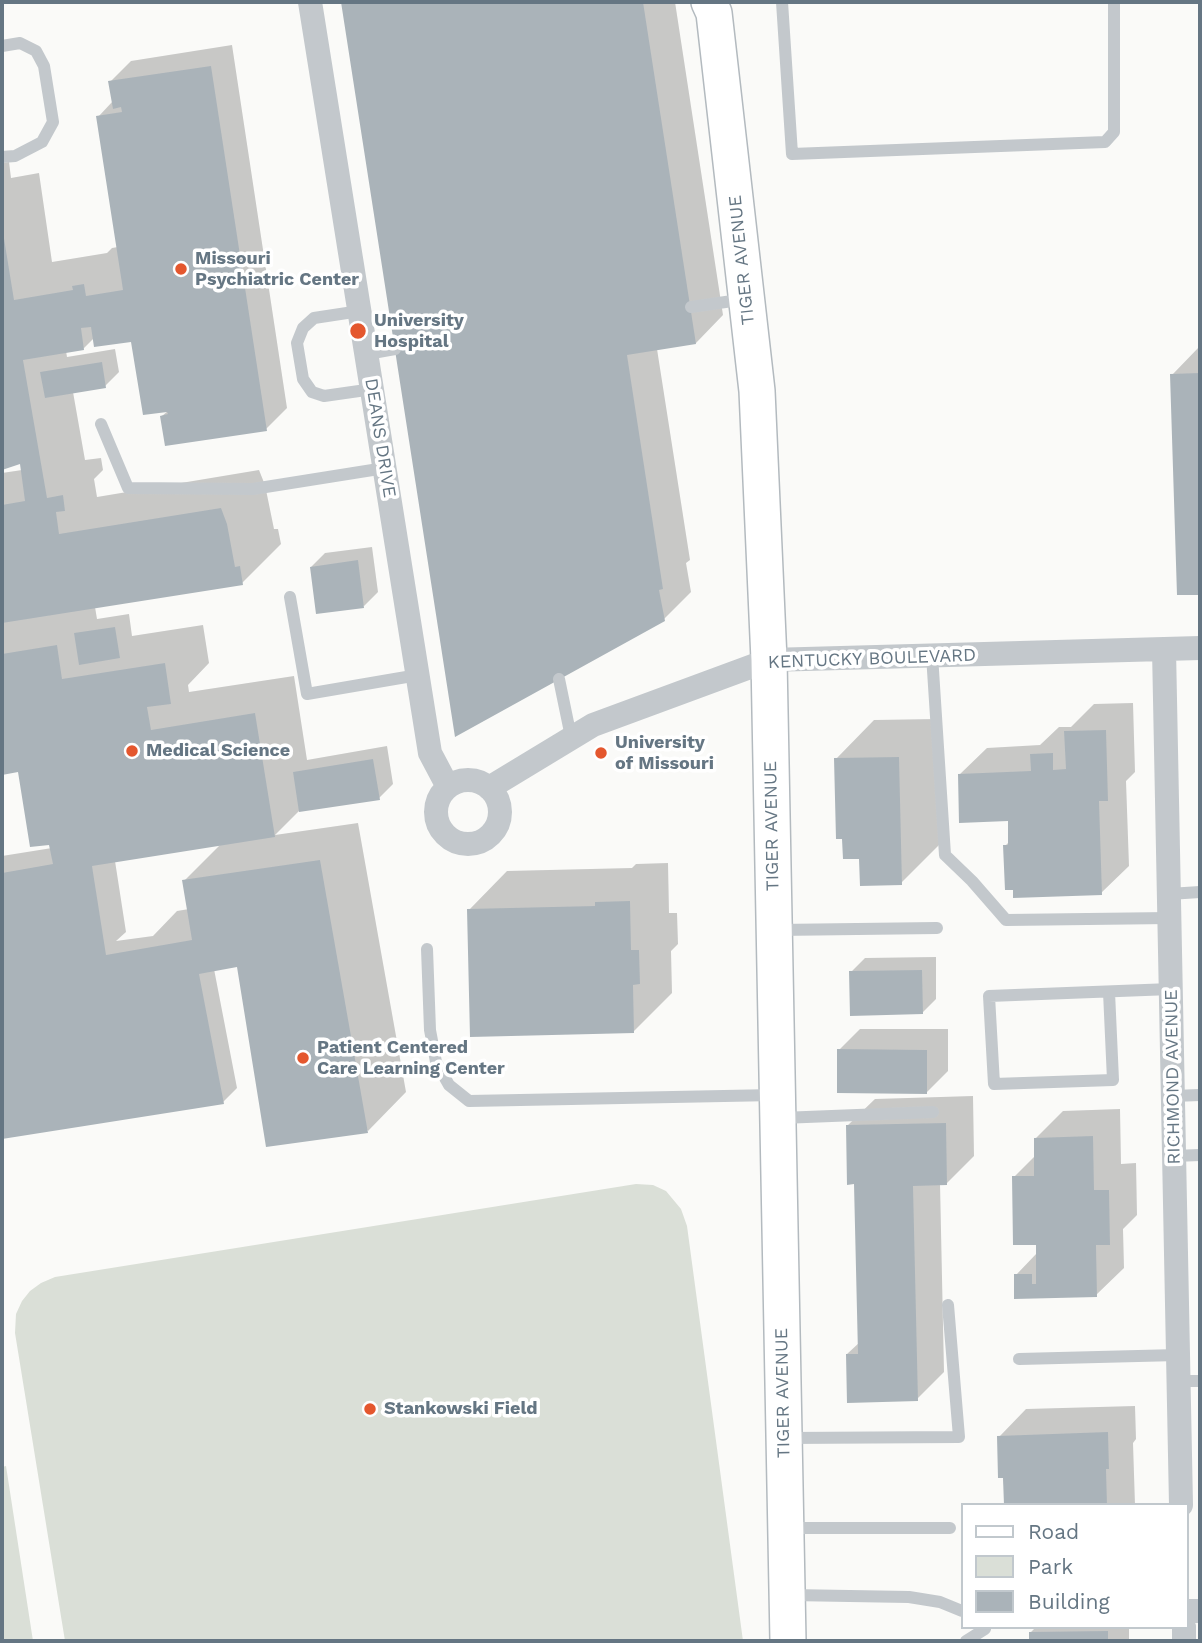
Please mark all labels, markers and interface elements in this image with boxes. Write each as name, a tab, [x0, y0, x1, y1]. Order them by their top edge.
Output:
street label: TIGER AVENUE	[724, 194, 760, 326]
place label: Missouri Psychiatric Center	[195, 248, 359, 290]
marker: Missouri Psychiatric Center	[173, 261, 189, 277]
place label: University Hospital	[374, 310, 464, 352]
marker: University Hospital	[348, 321, 368, 341]
street label: DEANS DRIVE	[360, 377, 400, 499]
street label: KENTUCKY BOULEVARD	[768, 645, 976, 673]
place label: University of Missouri	[615, 732, 714, 774]
place label: Medical Science	[146, 740, 290, 762]
marker: Medical Science	[124, 743, 140, 759]
marker: University of Missouri	[593, 745, 609, 761]
street label: TIGER AVENUE	[760, 761, 784, 891]
street label: RICHMOND AVENUE	[1161, 989, 1185, 1165]
place label: Patient Centered Care Learning Center	[317, 1037, 505, 1080]
marker: Patient Centered Care Learning Center	[295, 1050, 311, 1066]
street label: TIGER AVENUE	[771, 1328, 795, 1458]
place label: Stankowski Field	[384, 1398, 538, 1420]
marker: Stankowski Field	[362, 1401, 378, 1417]
legend	[960, 1503, 1188, 1629]
text: Road	[1028, 1519, 1079, 1544]
text: Park	[1028, 1554, 1073, 1579]
text: Building	[1028, 1589, 1110, 1614]

